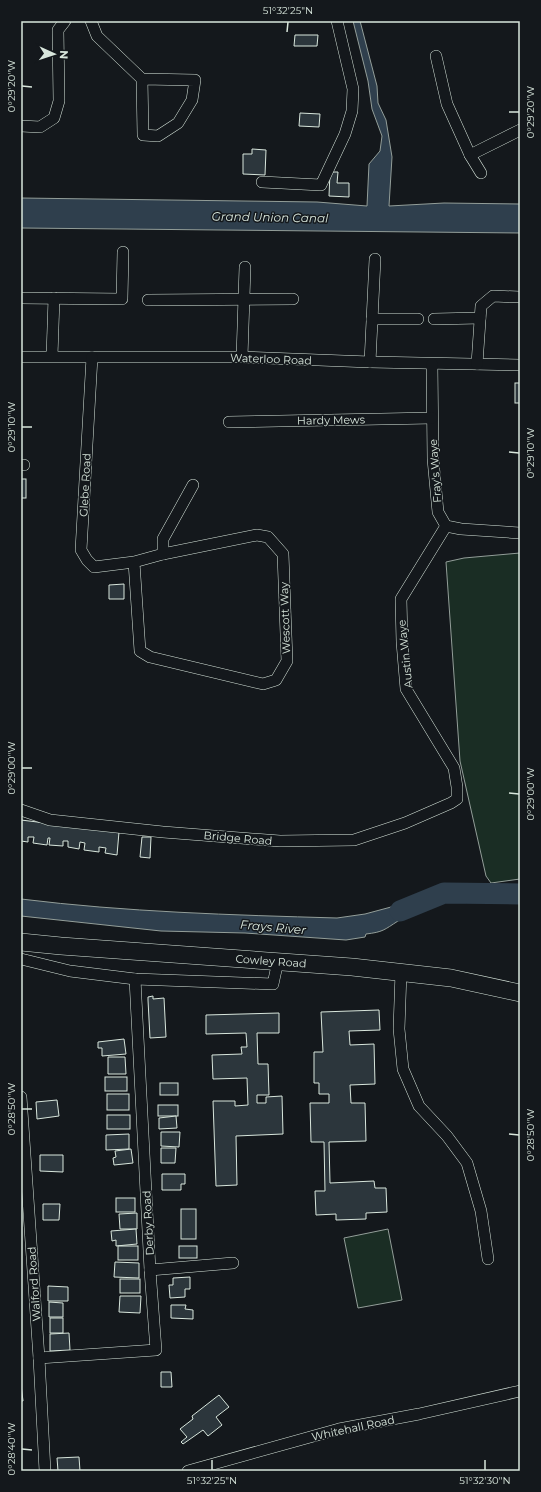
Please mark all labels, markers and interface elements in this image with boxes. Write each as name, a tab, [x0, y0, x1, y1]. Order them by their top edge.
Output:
text: 51°32'25"N	[263, 4, 313, 17]
north arrow	[34, 34, 74, 74]
text: N	[57, 50, 71, 59]
text: 0°29'20"W	[5, 60, 18, 112]
text: 0°29'20"W	[524, 86, 537, 138]
water label: Grand Union Canal	[211, 208, 329, 226]
street label: Waterloo Road	[230, 351, 312, 367]
text: 0°29'10"W	[5, 402, 18, 452]
street label: Hardy Mews	[297, 412, 366, 428]
text: 0°29'10"W	[524, 428, 537, 478]
street label: Fray's Waye	[426, 438, 444, 503]
street label: Glebe Road	[76, 453, 94, 517]
street label: Wescott Way	[277, 582, 293, 654]
street label: Austin Waye	[394, 619, 416, 689]
text: 0°29'00"W	[5, 741, 18, 795]
text: 0°29'00"W	[524, 767, 537, 821]
street label: Bridge Road	[203, 828, 273, 848]
water label: Frays River	[239, 917, 307, 937]
street label: Cowley Road	[235, 952, 307, 970]
text: 0°28'50"W	[5, 1083, 18, 1135]
text: 0°28'50"W	[524, 1109, 537, 1161]
street label: Derby Road	[139, 1190, 157, 1256]
street label: Walford Road	[24, 1246, 44, 1322]
street label: Whitehall Road	[310, 1412, 396, 1444]
text: 0°28'40"W	[5, 1423, 18, 1475]
text: 51°32'25"N	[187, 1474, 237, 1487]
text: 51°32'30"N	[459, 1474, 511, 1487]

